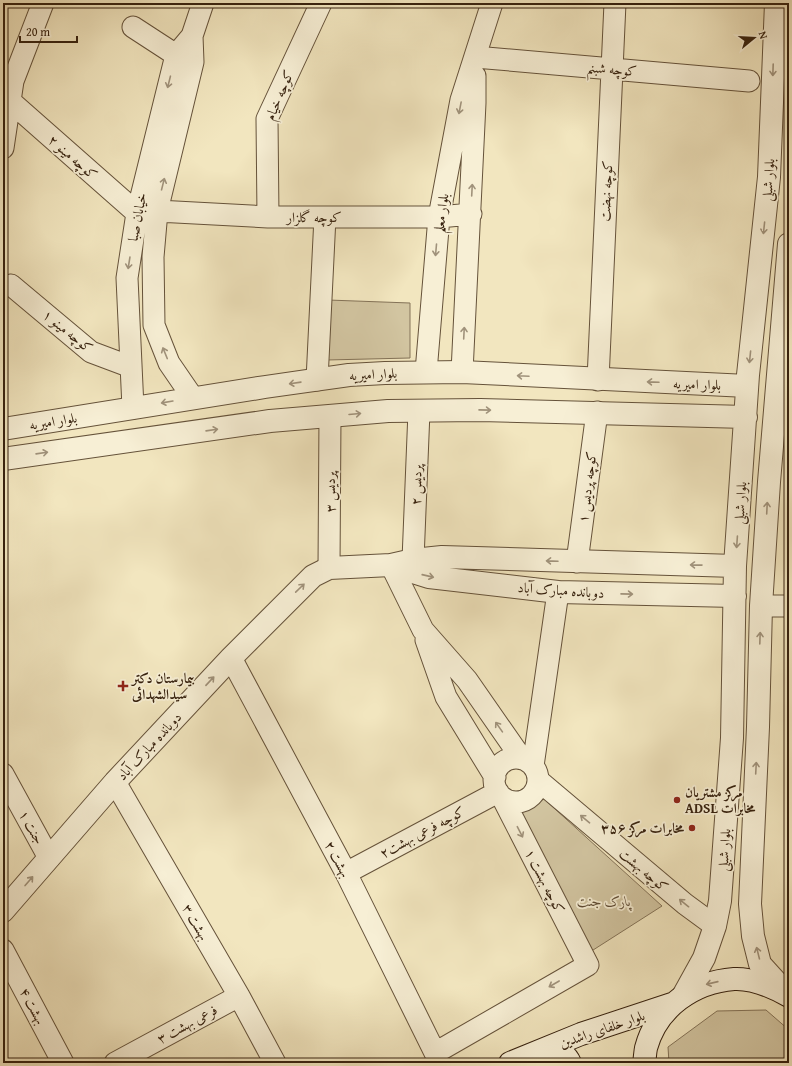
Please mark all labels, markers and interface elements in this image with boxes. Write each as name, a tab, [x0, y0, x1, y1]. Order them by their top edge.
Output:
scale bar	[20, 18, 77, 44]
north arrow	[734, 18, 774, 58]
text: 20 m	[26, 23, 50, 40]
text: N	[755, 29, 772, 41]
street label: کوچه شبنم	[586, 57, 638, 85]
one-way arrow	[770, 63, 777, 76]
street label: کوچه خیام	[259, 67, 301, 125]
one-way arrow	[165, 75, 173, 88]
one-way arrow	[455, 101, 463, 114]
street label: کوچه مینو ۲	[44, 130, 102, 184]
street label: بلوار شبلی	[757, 157, 780, 202]
street label: کوچه نهضت	[594, 160, 618, 222]
one-way arrow	[160, 178, 167, 191]
one-way arrow	[468, 184, 475, 197]
street label: خیابان صبا	[122, 191, 152, 243]
street label: بلوار معلم	[428, 192, 459, 235]
street label: کوچه گلزار	[284, 207, 342, 227]
one-way arrow	[760, 221, 767, 234]
one-way arrow	[432, 243, 440, 256]
one-way arrow	[125, 256, 133, 269]
street label: کوچه مینو ۱	[39, 305, 97, 357]
one-way arrow	[461, 327, 468, 340]
one-way arrow	[161, 348, 169, 360]
one-way arrow	[746, 350, 754, 363]
street label: بلوار امیریه	[348, 363, 398, 385]
one-way arrow	[517, 372, 530, 379]
street label: بلوار امیریه	[673, 373, 722, 395]
one-way arrow	[289, 379, 302, 386]
one-way arrow	[647, 379, 660, 386]
one-way arrow	[161, 399, 174, 407]
one-way arrow	[478, 406, 491, 414]
street label: بلوار امیریه	[28, 407, 79, 435]
one-way arrow	[348, 410, 361, 418]
one-way arrow	[205, 426, 218, 433]
one-way arrow	[35, 450, 48, 457]
street label: کوچه پردیس ۱	[573, 450, 601, 524]
street label: پردیس ۲	[405, 463, 427, 506]
street label: پردیس ۳	[320, 470, 340, 512]
street label: بلوار شبلی	[729, 480, 752, 525]
one-way arrow	[764, 502, 771, 515]
one-way arrow	[734, 535, 741, 548]
one-way arrow	[546, 557, 559, 565]
one-way arrow	[690, 561, 703, 569]
one-way arrow	[421, 572, 434, 580]
street label: دوبانده مبارک آباد	[517, 577, 605, 603]
one-way arrow	[295, 583, 305, 593]
one-way arrow	[620, 590, 633, 598]
one-way arrow	[757, 632, 764, 645]
place label: بیمارستان دکتر سیدالشهدائی	[130, 668, 195, 704]
one-way arrow	[205, 676, 214, 686]
marker: بیمارستان دکتر سیدالشهدائی	[117, 680, 129, 692]
street label: دوبانده مبارک آباد	[112, 707, 186, 785]
one-way arrow	[495, 722, 503, 733]
one-way arrow	[752, 762, 760, 775]
place label: مرکز مشتریان ADSL مخابرات	[685, 782, 756, 818]
marker: مرکز مشتریان ADSL مخابرات	[672, 795, 682, 805]
street label: کوچه فرعی بهشت۲	[376, 801, 468, 863]
street label: جنت ۱	[14, 806, 50, 848]
one-way arrow	[579, 815, 590, 824]
place label: مخابرات مرکز ۳۵۶	[601, 818, 685, 838]
marker: مخابرات مرکز ۳۵۶	[687, 823, 697, 833]
one-way arrow	[517, 826, 524, 838]
street label: بلوار شبلی	[713, 827, 736, 872]
street label: بهشت ۲	[320, 837, 356, 881]
street label: کوچه بهشت	[615, 843, 673, 897]
street label: کوچه بهشت ۱	[520, 845, 570, 917]
one-way arrow	[24, 876, 33, 887]
park label: پارک جنت	[577, 891, 632, 912]
one-way arrow	[679, 899, 690, 907]
street label: بهشت ۳	[178, 900, 214, 944]
one-way arrow	[753, 947, 761, 960]
one-way arrow	[706, 980, 719, 988]
one-way arrow	[548, 981, 560, 989]
street label: بهشت ۴	[15, 984, 51, 1028]
street label: فرعی بهشت ۳	[153, 1000, 221, 1048]
street label: بلوار خلفای راشدین	[557, 1005, 648, 1053]

